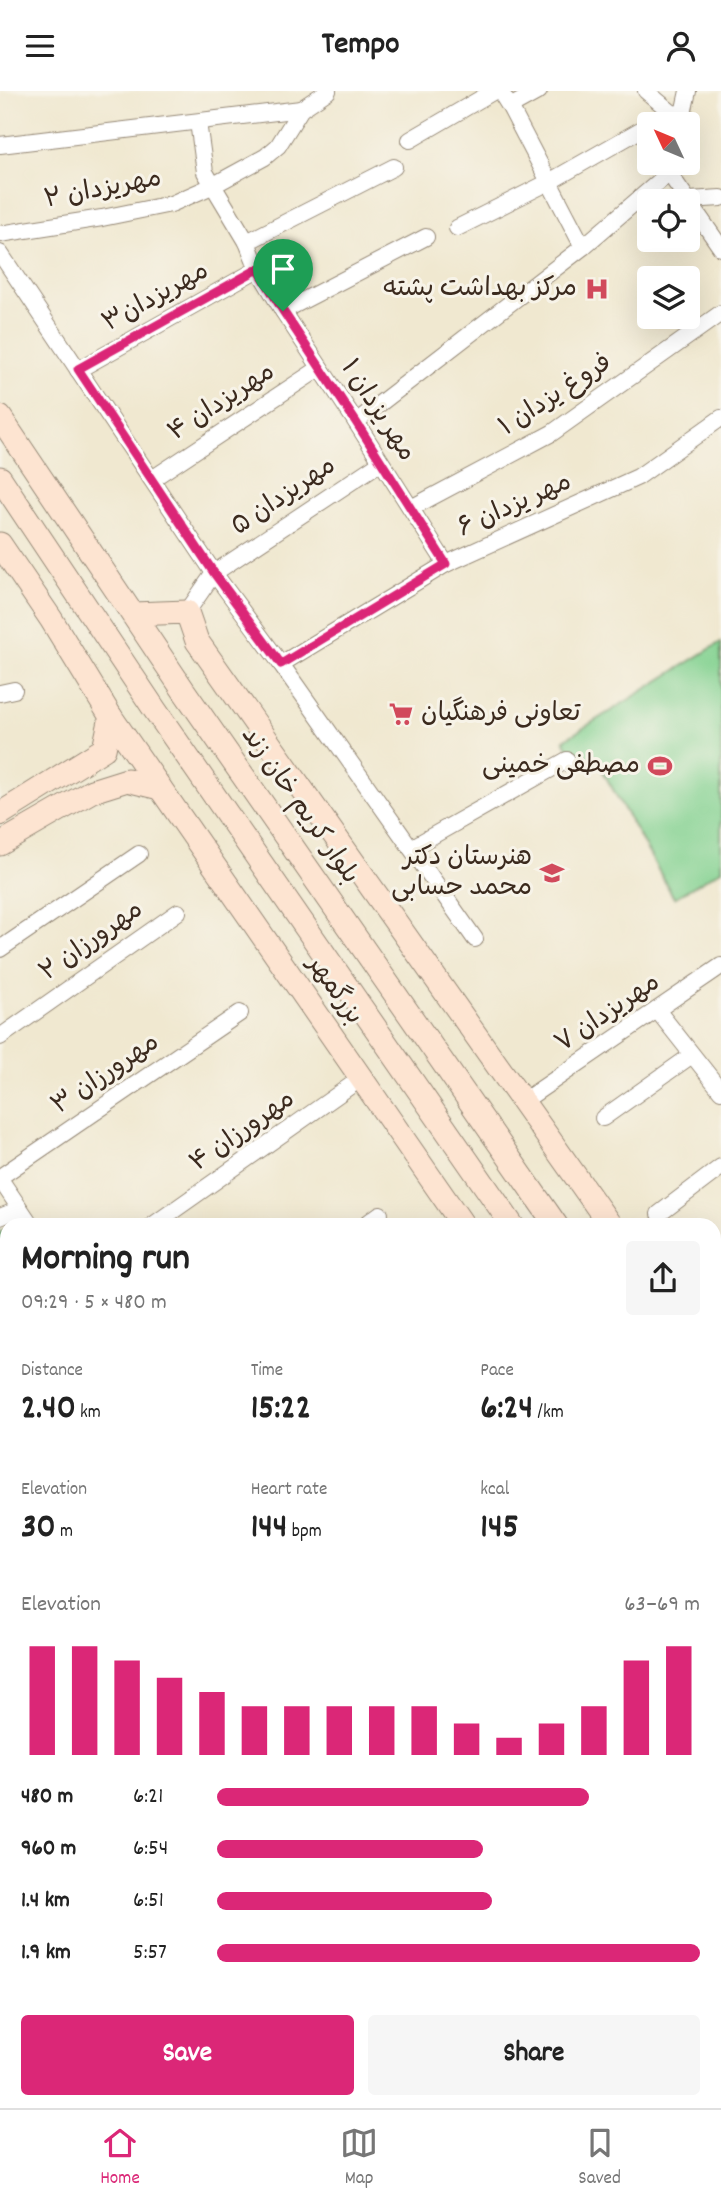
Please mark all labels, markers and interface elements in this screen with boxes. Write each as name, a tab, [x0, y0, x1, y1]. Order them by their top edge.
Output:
text: Tempo	[322, 23, 399, 69]
icon: menu	[21, 27, 59, 65]
icon: person	[662, 27, 700, 65]
north arrow	[637, 112, 700, 175]
map controls	[637, 112, 700, 329]
street label: مهریزدان ۲	[41, 160, 165, 220]
button: locate	[637, 189, 700, 252]
pin	[253, 239, 313, 311]
icon: arrive	[264, 250, 302, 288]
street label: مهریزدان۳	[96, 254, 216, 342]
button: layers	[637, 266, 700, 329]
place label: مرکز بهداشت پشته	[383, 271, 577, 308]
hospital icon: مرکز بهداشت پشته	[583, 275, 611, 303]
street label: فروغ یزدان ۱	[492, 346, 620, 446]
street label: مهر یزدان ۱	[330, 353, 424, 469]
street label: مهریزدان ۴	[161, 355, 283, 451]
street label: مهریزدان ۵	[224, 448, 344, 546]
street label: مهر یزدان ۶	[452, 464, 578, 548]
place label: تعاونی فرهنگیان	[421, 696, 581, 733]
supermarket icon: تعاونی فرهنگیان	[387, 700, 415, 728]
street label: بلوار کریم خان زند	[231, 720, 367, 892]
place label: مصطفی خمینی	[482, 748, 640, 785]
sports icon: مصطفی خمینی	[646, 752, 674, 780]
place label: هنرستان دکتر محمد حسابی	[391, 840, 532, 907]
school or university icon: هنرستان دکتر محمد حسابی	[538, 859, 566, 887]
street label: مهرورزان ۲	[32, 893, 152, 991]
street label: بزرگمهر	[296, 947, 371, 1033]
street label: مهریزدان ۷	[548, 965, 668, 1063]
street label: مهرورزان ۳	[45, 1025, 167, 1125]
street label: مهرورزان ۴	[183, 1082, 303, 1182]
text: Morning run	[21, 1233, 190, 1288]
button: share	[626, 1241, 700, 1315]
text: 09:29 · 5 × 480 m	[21, 1287, 167, 1320]
text: Distance	[21, 1358, 83, 1385]
text: Time	[251, 1358, 283, 1385]
text: Pace	[480, 1358, 514, 1385]
text: 2.40	[21, 1385, 76, 1435]
text: 15:22	[251, 1385, 311, 1435]
text: 6:24	[480, 1385, 533, 1435]
text: km	[76, 1400, 101, 1427]
text: /km	[533, 1400, 564, 1427]
text: Elevation	[21, 1477, 87, 1504]
text: Heart rate	[251, 1477, 327, 1504]
text: kcal	[480, 1477, 509, 1504]
text: 30	[21, 1504, 56, 1554]
text: 144	[251, 1504, 287, 1554]
text: 145	[480, 1504, 519, 1554]
text: m	[56, 1519, 73, 1546]
text: bpm	[287, 1519, 322, 1546]
text: Elevation	[21, 1589, 101, 1622]
text: 63–69 m	[624, 1589, 700, 1622]
text: 480 m	[21, 1781, 73, 1814]
text: 6:21	[133, 1781, 163, 1814]
text: 960 m	[21, 1833, 76, 1866]
text: 6:54	[133, 1833, 168, 1866]
text: 1.4 km	[21, 1885, 70, 1918]
text: 6:51	[133, 1885, 164, 1918]
text: 1.9 km	[21, 1937, 71, 1970]
text: 5:57	[133, 1937, 167, 1970]
button: Save	[21, 2015, 354, 2095]
button: Share	[368, 2015, 700, 2095]
tab: Home	[100, 2124, 140, 2193]
tab: Map	[340, 2124, 378, 2193]
tab: Saved	[578, 2124, 621, 2193]

